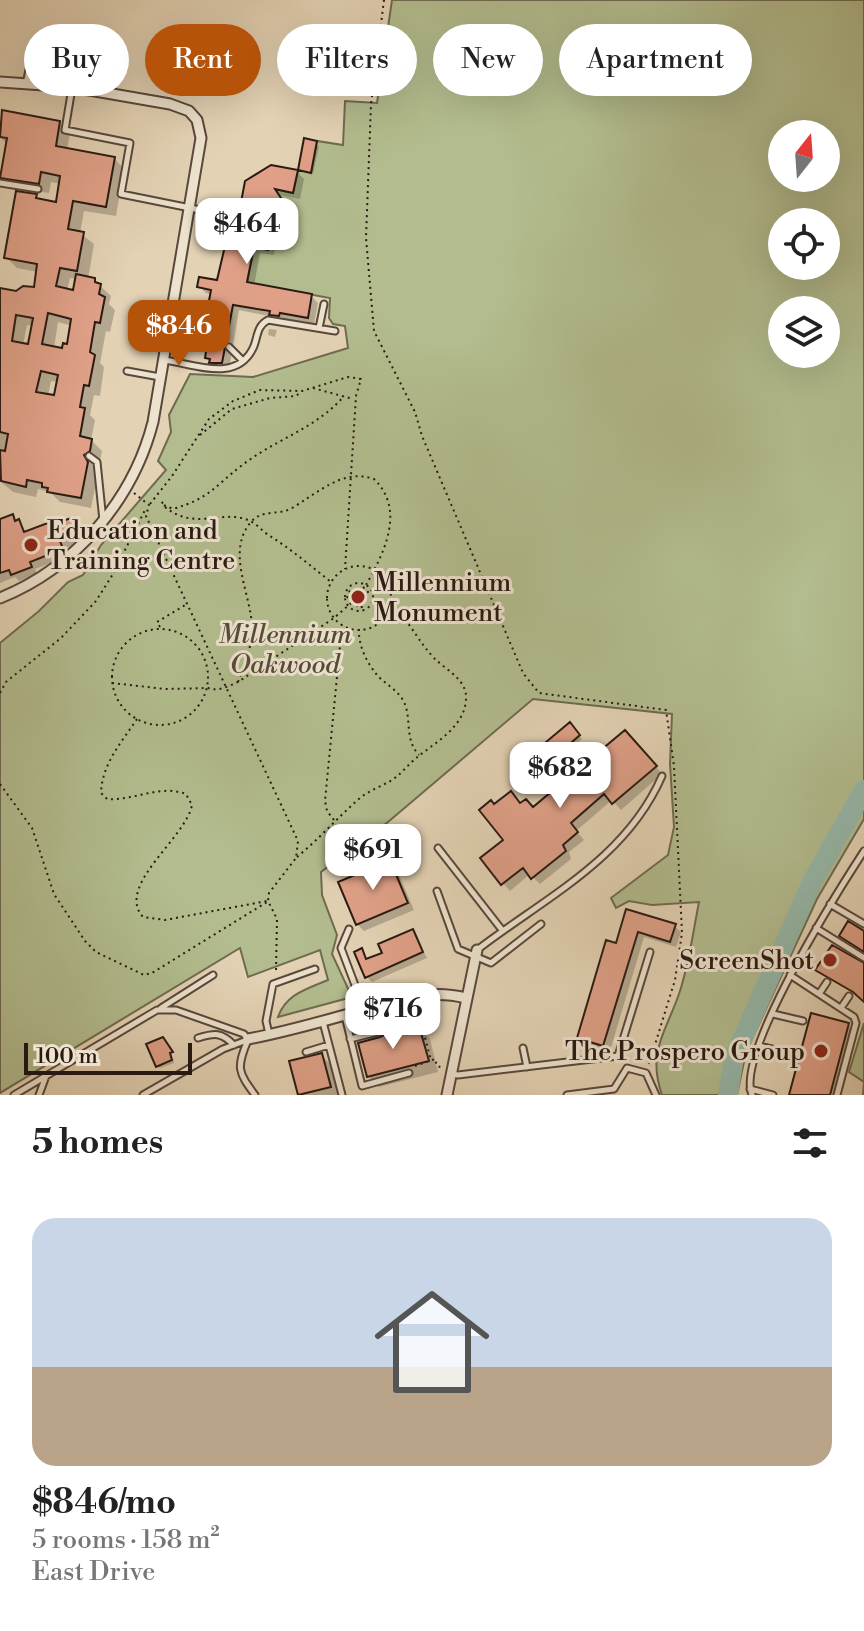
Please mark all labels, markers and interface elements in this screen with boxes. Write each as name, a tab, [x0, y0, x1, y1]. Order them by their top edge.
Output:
chip: Buy	[24, 24, 129, 96]
chip: Rent	[145, 24, 261, 96]
chip: Filters	[277, 24, 417, 96]
chip: New	[433, 24, 543, 96]
chip: Apartment	[559, 24, 752, 96]
north arrow	[768, 120, 840, 192]
map controls	[768, 120, 840, 368]
pin: $464	[200, 198, 294, 266]
text: $464	[213, 208, 281, 240]
button: locate	[768, 208, 840, 280]
button: layers	[768, 296, 840, 368]
pin: $846	[132, 300, 226, 368]
text: $846	[146, 310, 212, 342]
place label: Education and Training Centre	[47, 515, 235, 577]
marker: Education and Training Centre	[22, 536, 40, 554]
place label: Millennium Monument	[374, 567, 511, 629]
marker: Millennium Monument	[349, 588, 367, 606]
park label: Millennium Oakwood	[218, 619, 352, 681]
pin: $682	[513, 742, 607, 810]
text: $682	[528, 752, 592, 784]
pin: $691	[326, 824, 420, 892]
text: $691	[343, 834, 403, 866]
place label: ScreenShot	[679, 945, 814, 977]
marker: ScreenShot	[821, 951, 839, 969]
pin: $716	[346, 983, 440, 1051]
text: $716	[363, 993, 423, 1025]
place label: The Prospero Group	[565, 1036, 805, 1068]
scale bar	[24, 1039, 192, 1075]
marker: The Prospero Group	[812, 1042, 830, 1060]
text: 100 m	[36, 1043, 98, 1070]
icon: filters	[788, 1121, 832, 1165]
text: 5 homes	[32, 1122, 163, 1164]
icon: home	[360, 1270, 504, 1414]
text: $846/mo	[32, 1482, 176, 1524]
text: 5 rooms · 158 m²	[32, 1524, 220, 1556]
text: East Drive	[32, 1556, 155, 1588]

